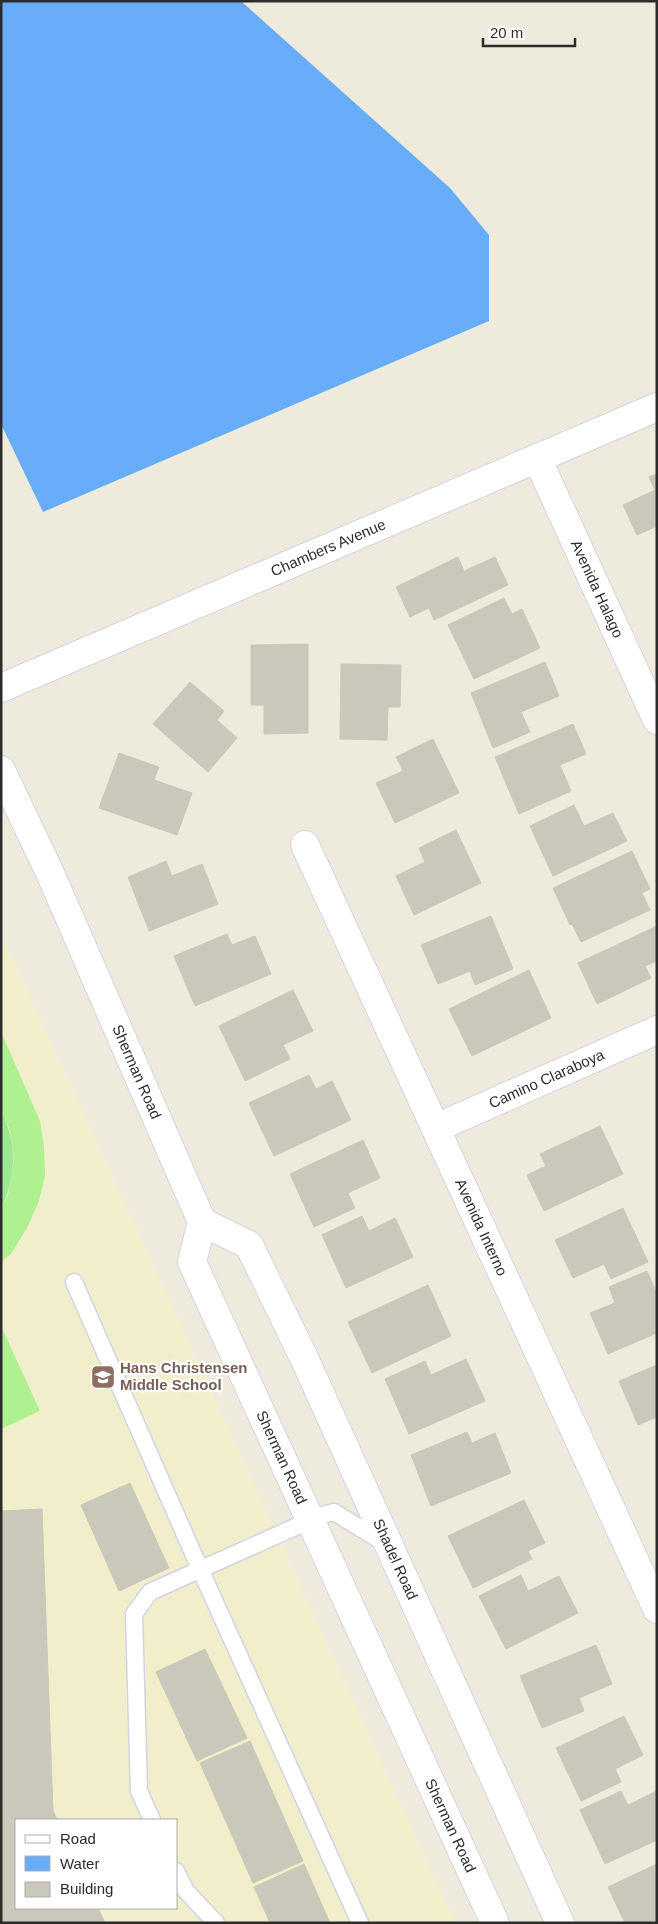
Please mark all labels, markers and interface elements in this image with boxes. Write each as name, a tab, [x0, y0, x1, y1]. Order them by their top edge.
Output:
scale bar	[483, 15, 576, 47]
text: 20 m	[490, 24, 523, 41]
street label: Chambers Avenue	[268, 515, 388, 579]
street label: Avenida Halago	[568, 537, 627, 640]
street label: Sherman Road	[109, 1022, 165, 1121]
street label: Camino Claraboya	[486, 1045, 607, 1111]
street label: Avenida Interno	[452, 1176, 511, 1278]
place label: Hans Christensen Middle School	[120, 1359, 248, 1393]
school or university icon: Hans Christensen Middle School	[90, 1364, 116, 1390]
street label: Sherman Road	[253, 1408, 311, 1507]
street label: Shadel Road	[370, 1516, 421, 1602]
street label: Sherman Road	[422, 1776, 480, 1875]
legend	[15, 1819, 178, 1909]
text: Road	[60, 1830, 96, 1847]
text: Water	[60, 1855, 99, 1872]
text: Building	[60, 1880, 113, 1897]

